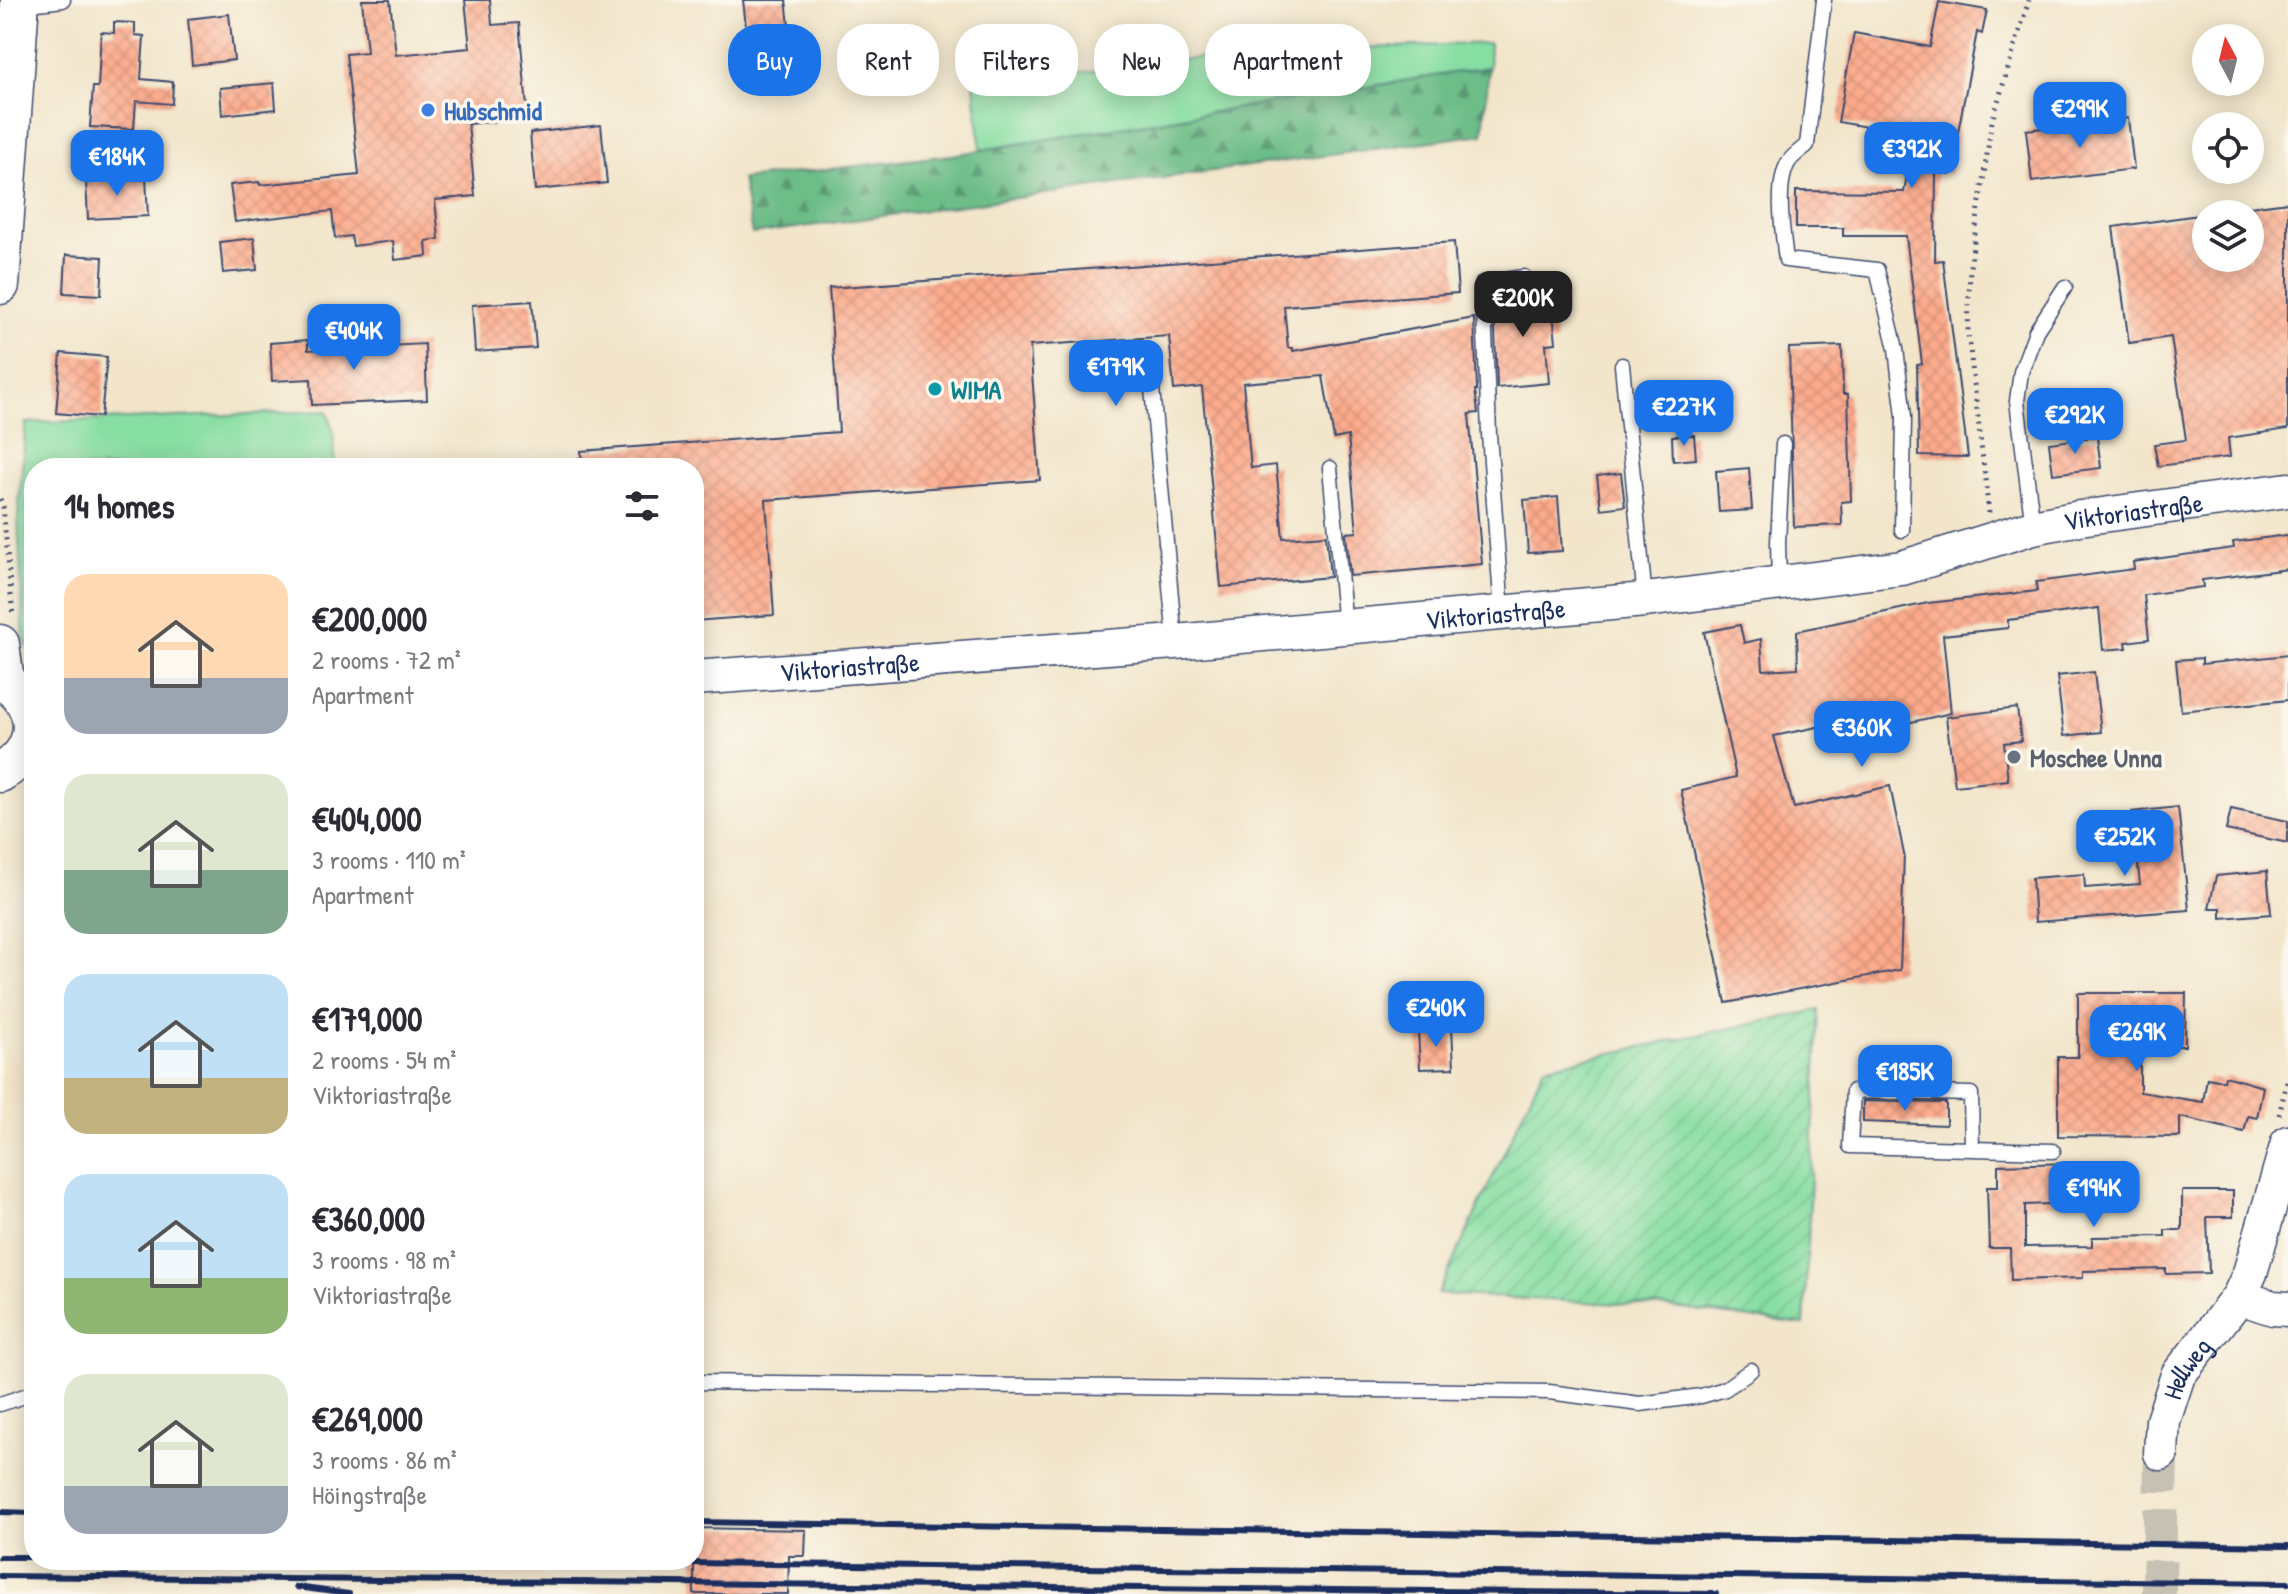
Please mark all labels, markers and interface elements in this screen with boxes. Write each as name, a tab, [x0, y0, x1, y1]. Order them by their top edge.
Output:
chip: Buy	[728, 24, 821, 96]
chip: Rent	[837, 24, 939, 96]
chip: Filters	[955, 24, 1078, 96]
chip: New	[1094, 24, 1189, 96]
chip: Apartment	[1205, 24, 1371, 96]
north arrow	[2192, 24, 2264, 96]
map controls	[2192, 24, 2264, 272]
pin: €299K	[2024, 82, 2136, 150]
text: €299K	[2051, 90, 2109, 125]
place label: Hubschmid	[444, 93, 543, 128]
marker: Hubschmid	[419, 101, 437, 119]
button: locate	[2192, 112, 2264, 184]
pin: €392K	[1856, 122, 1968, 190]
pin: €184K	[61, 130, 173, 198]
text: €392K	[1882, 130, 1942, 165]
text: €184K	[89, 138, 145, 173]
button: layers	[2192, 200, 2264, 272]
pin: €200K	[1467, 271, 1579, 339]
text: €200K	[1492, 279, 1554, 314]
pin: €404K	[298, 304, 410, 372]
text: €404K	[325, 312, 383, 347]
pin: €179K	[1060, 340, 1172, 408]
text: €179K	[1087, 348, 1145, 383]
place label: WIMA	[951, 372, 1002, 407]
marker: WIMA	[926, 380, 944, 398]
pin: €227K	[1628, 380, 1740, 448]
text: €227K	[1652, 388, 1716, 423]
pin: €292K	[2019, 388, 2131, 456]
text: €292K	[2045, 396, 2105, 431]
text: 14 homes	[64, 483, 175, 529]
icon: filters	[620, 484, 664, 528]
street label: Viktoriastraße	[2061, 484, 2205, 538]
street label: Viktoriastraße	[1424, 590, 1567, 637]
text: €200,000	[312, 596, 427, 642]
icon: home	[128, 606, 224, 702]
text: 2 rooms · 72 m²	[312, 642, 461, 677]
street label: Viktoriastraße	[778, 644, 921, 689]
text: Apartment	[312, 677, 414, 712]
pin: €360K	[1806, 701, 1918, 769]
text: €360K	[1832, 709, 1892, 744]
place label: Moschee Unna	[2030, 740, 2162, 775]
marker: Moschee Unna	[2005, 748, 2023, 766]
text: €404,000	[312, 796, 422, 842]
icon: home	[128, 806, 224, 902]
pin: €252K	[2069, 810, 2181, 878]
text: €252K	[2094, 818, 2156, 853]
text: 3 rooms · 110 m²	[312, 842, 466, 877]
text: Apartment	[312, 877, 414, 912]
pin: €240K	[1380, 981, 1492, 1049]
text: €240K	[1406, 989, 1466, 1024]
text: €179,000	[312, 996, 423, 1042]
pin: €269K	[2081, 1005, 2193, 1073]
icon: home	[128, 1006, 224, 1102]
text: €269K	[2108, 1013, 2166, 1048]
text: 2 rooms · 54 m²	[312, 1042, 456, 1077]
pin: €185K	[1849, 1045, 1961, 1113]
text: €185K	[1876, 1053, 1934, 1088]
text: Viktoriastraße	[312, 1077, 452, 1112]
pin: €194K	[2038, 1161, 2150, 1229]
text: €194K	[2067, 1169, 2121, 1204]
text: €360,000	[312, 1196, 425, 1242]
icon: home	[128, 1206, 224, 1302]
text: 3 rooms · 98 m²	[312, 1242, 456, 1277]
text: Viktoriastraße	[312, 1277, 452, 1312]
street label: Hellweg	[2154, 1330, 2219, 1404]
text: €269,000	[312, 1396, 423, 1442]
icon: home	[128, 1406, 224, 1502]
text: 3 rooms · 86 m²	[312, 1442, 457, 1477]
text: Höingstraße	[312, 1477, 427, 1512]

